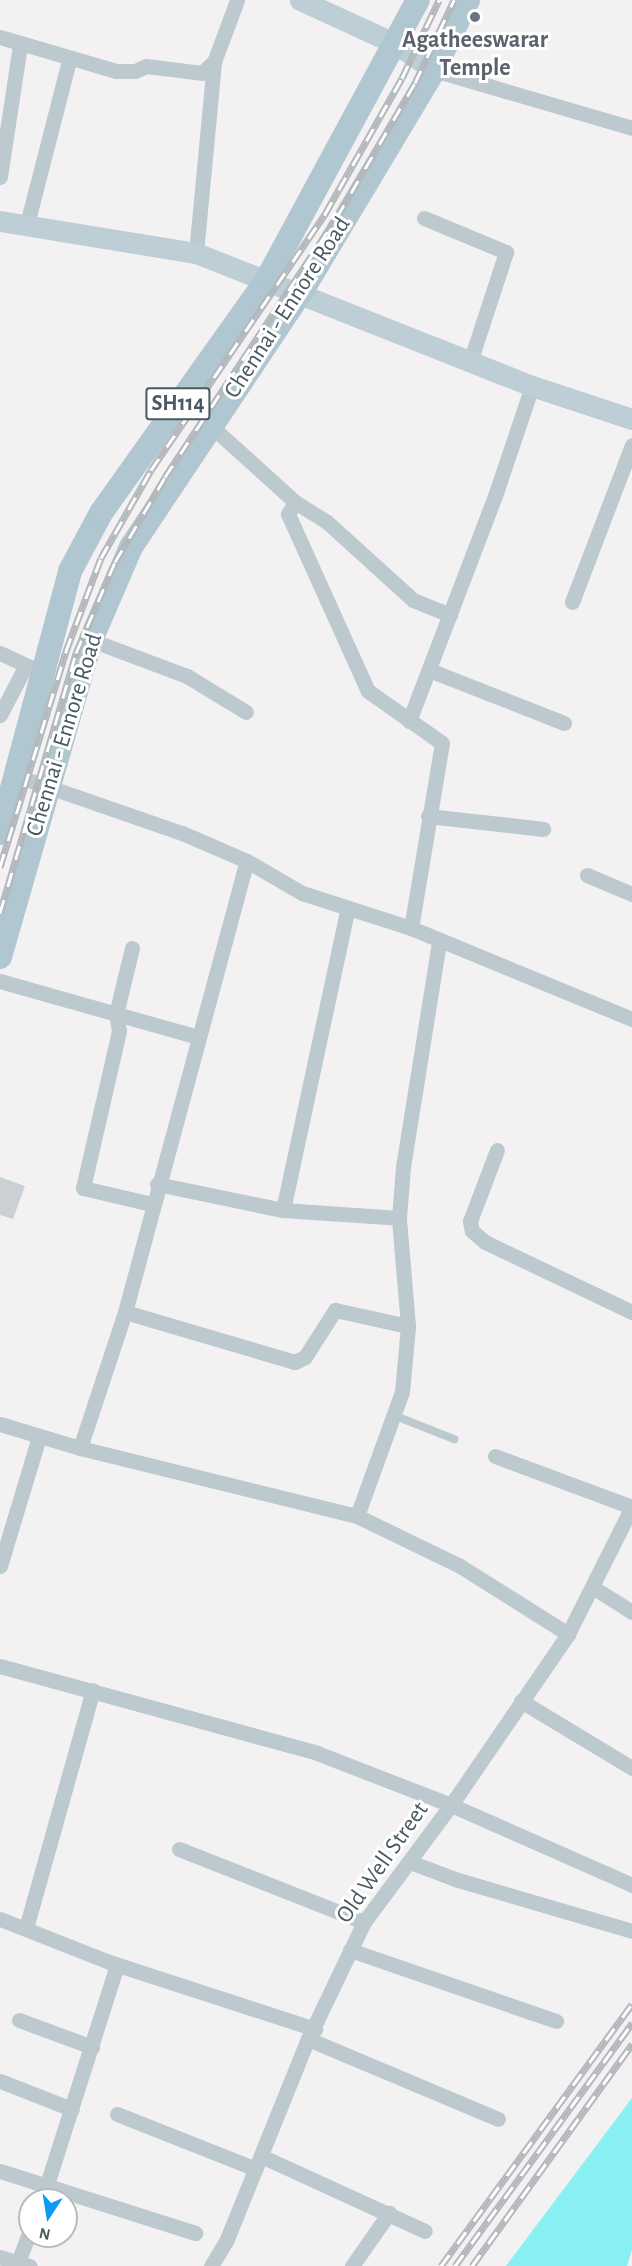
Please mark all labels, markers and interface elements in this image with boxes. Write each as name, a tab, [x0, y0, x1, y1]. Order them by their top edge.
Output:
marker: Agatheeswarar Temple	[468, 10, 482, 24]
place label: Agatheeswarar Temple	[402, 27, 548, 83]
street label: Chennai - Ennore Road	[219, 212, 357, 404]
road number: SH114	[145, 385, 211, 423]
street label: Chennai - Ennore Road	[20, 630, 110, 840]
street label: Old Well Street	[331, 1797, 435, 1929]
north arrow	[18, 2188, 78, 2248]
text: N	[38, 2225, 52, 2243]

